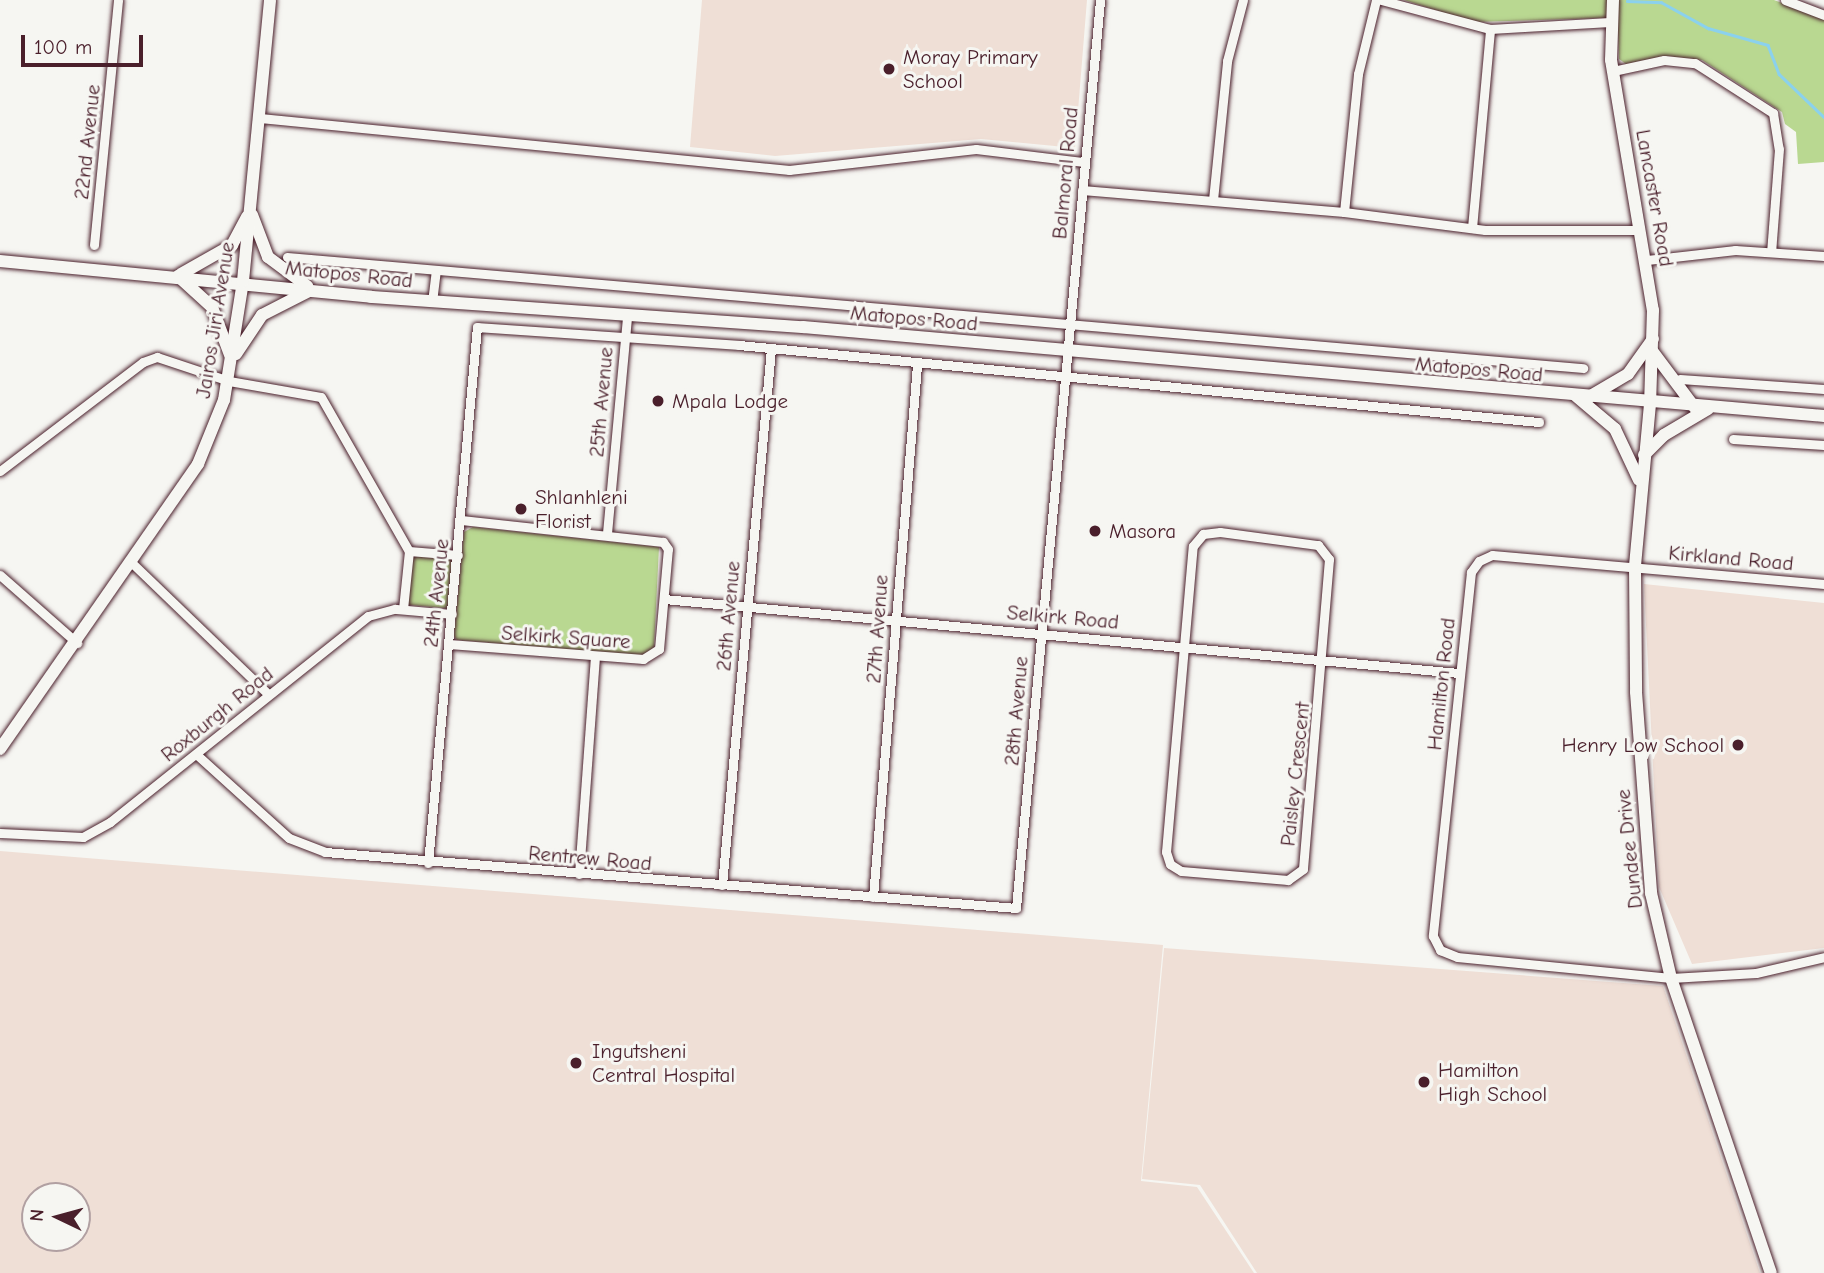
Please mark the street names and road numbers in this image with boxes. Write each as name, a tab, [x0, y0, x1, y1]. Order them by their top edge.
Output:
street label: 22nd Avenue	[68, 83, 106, 201]
street label: Balmoral Road	[1047, 106, 1083, 240]
street label: Lancaster Road	[1631, 127, 1679, 269]
street label: Jairos Jiri Avenue	[190, 240, 240, 400]
street label: Matopos Road	[284, 255, 414, 293]
street label: Matopos Road	[849, 300, 979, 336]
street label: 25th Avenue	[584, 346, 618, 458]
street label: Matopos Road	[1414, 351, 1544, 387]
street label: 24th Avenue	[418, 537, 454, 649]
street label: Kirkland Road	[1667, 540, 1795, 576]
street label: 26th Avenue	[711, 560, 745, 672]
street label: 27th Avenue	[861, 574, 893, 684]
street label: Selkirk Road	[1006, 600, 1120, 634]
street label: Hamilton Road	[1422, 616, 1460, 752]
street label: Selkirk Square	[500, 620, 632, 654]
street label: 28th Avenue	[999, 655, 1033, 767]
street label: Roxburgh Road	[156, 661, 278, 767]
street label: Paisley Crescent	[1275, 701, 1315, 847]
street label: Dundee Drive	[1610, 788, 1648, 910]
street label: Rentrew Road	[527, 840, 653, 876]

